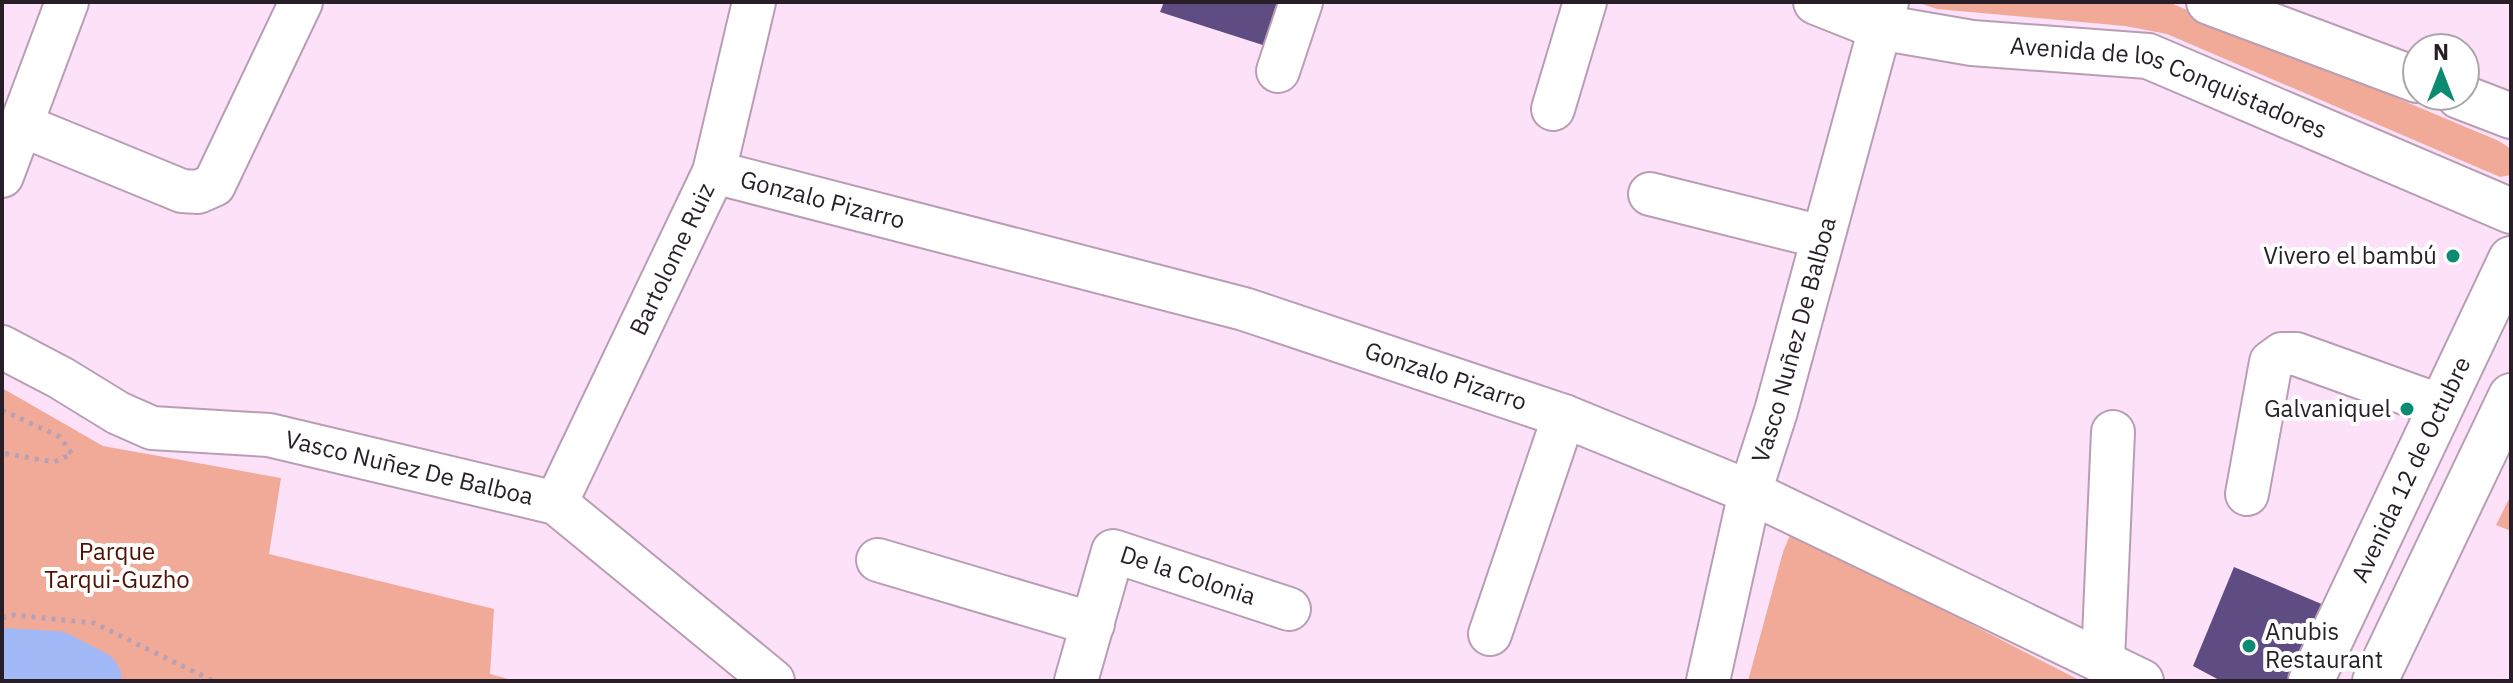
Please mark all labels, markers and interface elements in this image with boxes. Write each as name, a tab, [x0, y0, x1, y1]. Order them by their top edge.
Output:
street label: Avenida de los Conquistadores	[2009, 29, 2332, 146]
north arrow	[2401, 32, 2481, 112]
text: N	[2433, 37, 2449, 66]
street label: Gonzalo Pizarro	[737, 162, 908, 236]
street label: Bartolome Ruiz	[621, 177, 721, 340]
street label: Vasco Nuñez De Balboa	[1743, 213, 1843, 467]
place label: Vivero el bambú	[2263, 239, 2437, 271]
marker: Vivero el bambú	[2444, 247, 2462, 265]
street label: Gonzalo Pizarro	[1361, 334, 1531, 417]
street label: Avenida 12 de Octubre	[2343, 351, 2477, 587]
place label: Galvaniquel	[2264, 392, 2391, 424]
marker: Galvaniquel	[2398, 400, 2416, 418]
street label: Vasco Nuñez De Balboa	[282, 422, 537, 512]
park label: Parque Tarqui-Guzho	[44, 535, 190, 595]
street label: De la Colonia	[1116, 537, 1260, 612]
place label: Anubis Restaurant	[2265, 615, 2383, 675]
marker: Anubis Restaurant	[2240, 637, 2258, 655]

